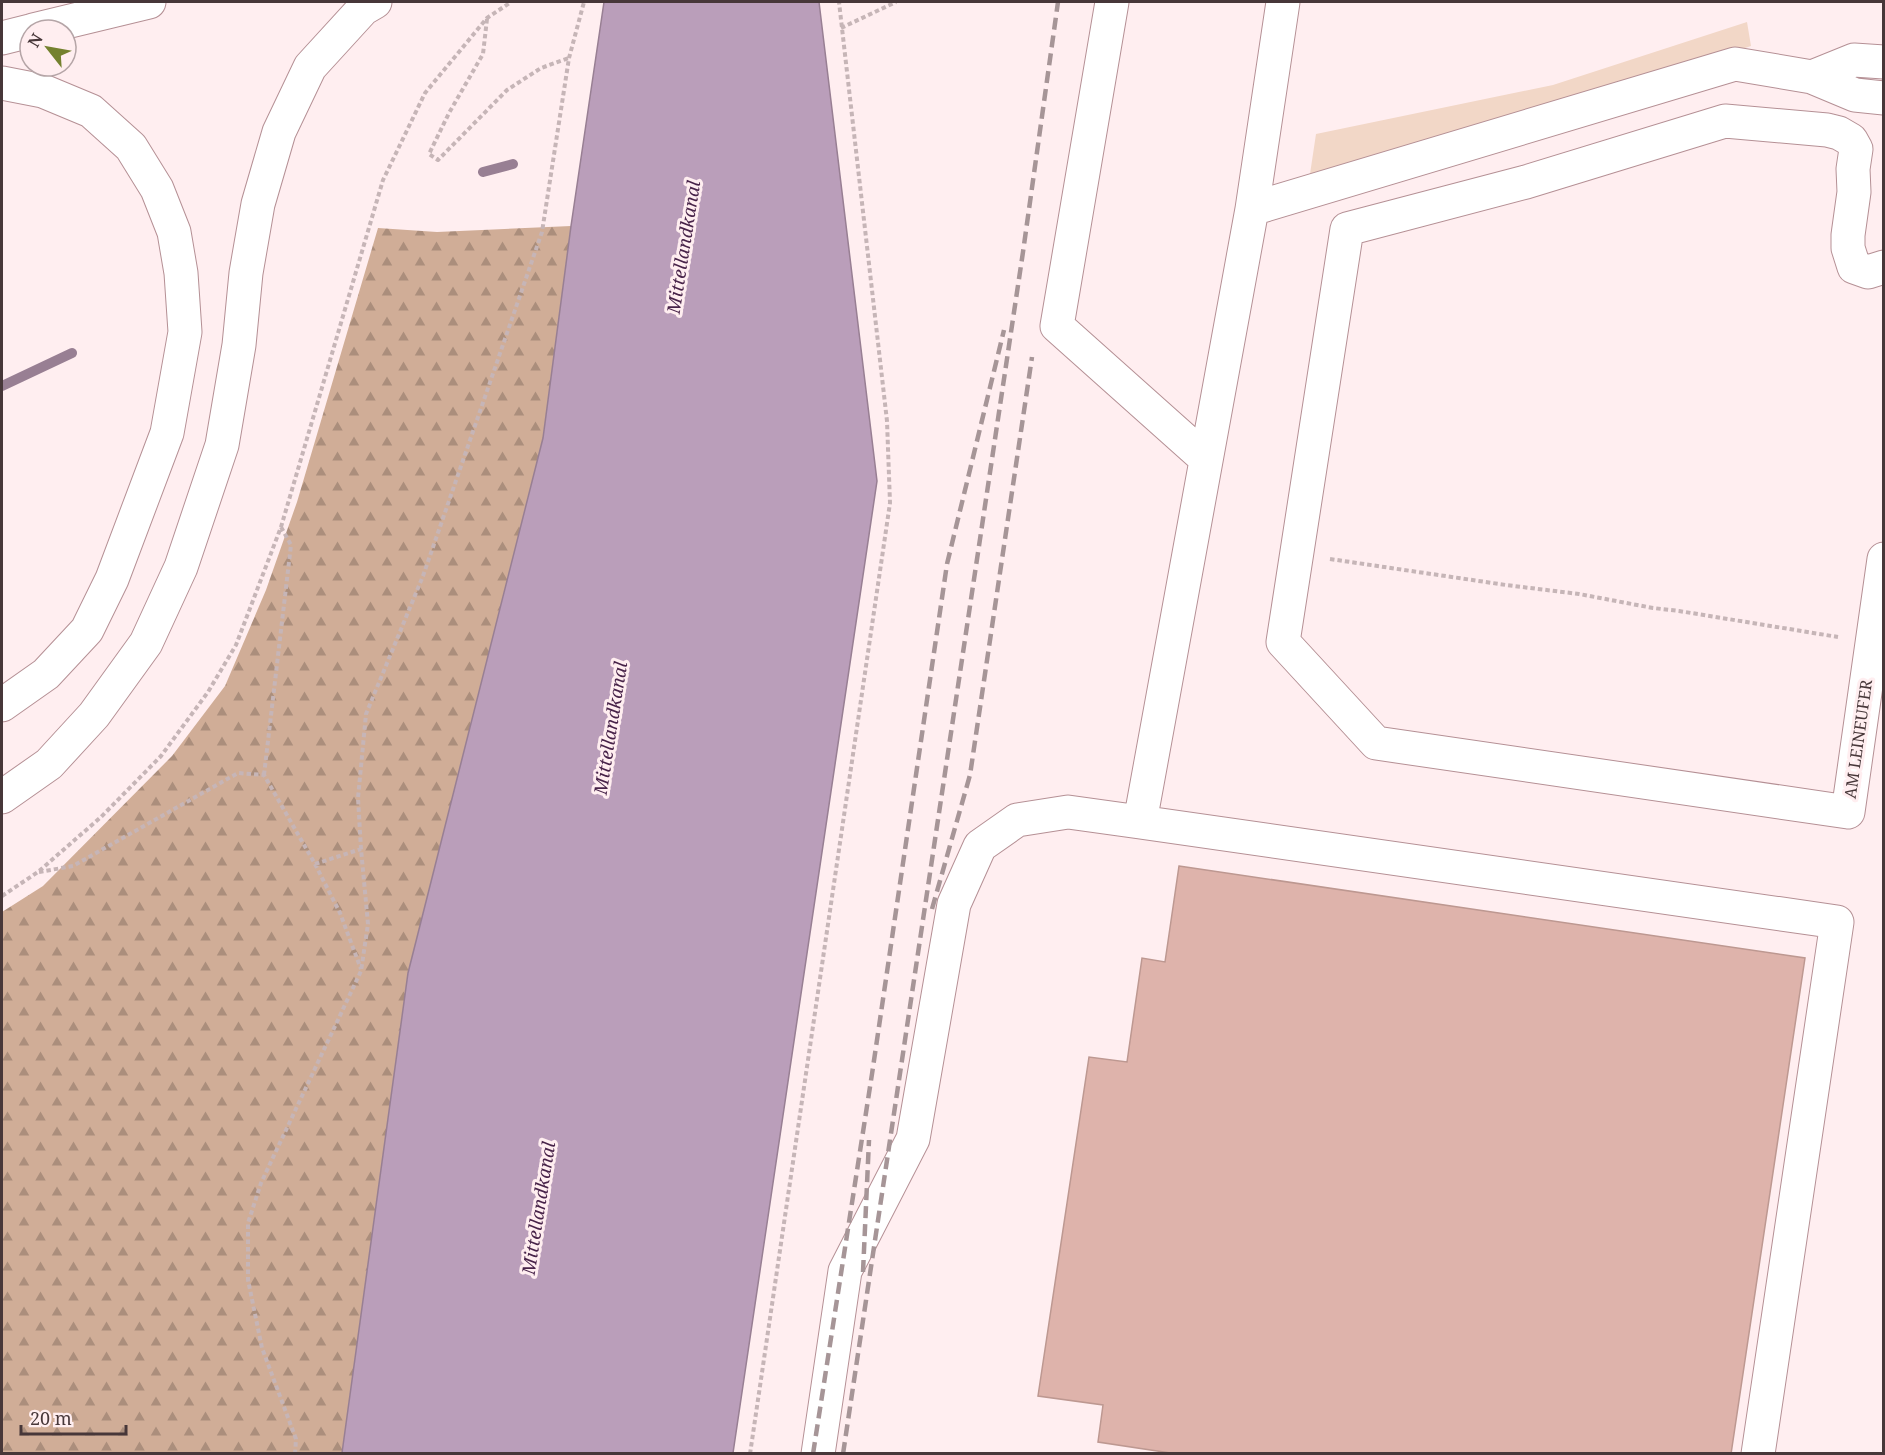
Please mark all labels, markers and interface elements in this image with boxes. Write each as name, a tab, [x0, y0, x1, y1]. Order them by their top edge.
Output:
north arrow	[18, 18, 78, 78]
text: N	[22, 29, 48, 51]
water label: Mittellandkanal	[660, 178, 705, 316]
water label: Mittellandkanal	[587, 659, 632, 797]
street label: AM LEINEUFER	[1839, 678, 1877, 800]
water label: Mittellandkanal	[515, 1139, 560, 1277]
scale bar	[21, 1398, 126, 1436]
text: 20 m	[30, 1406, 72, 1430]

